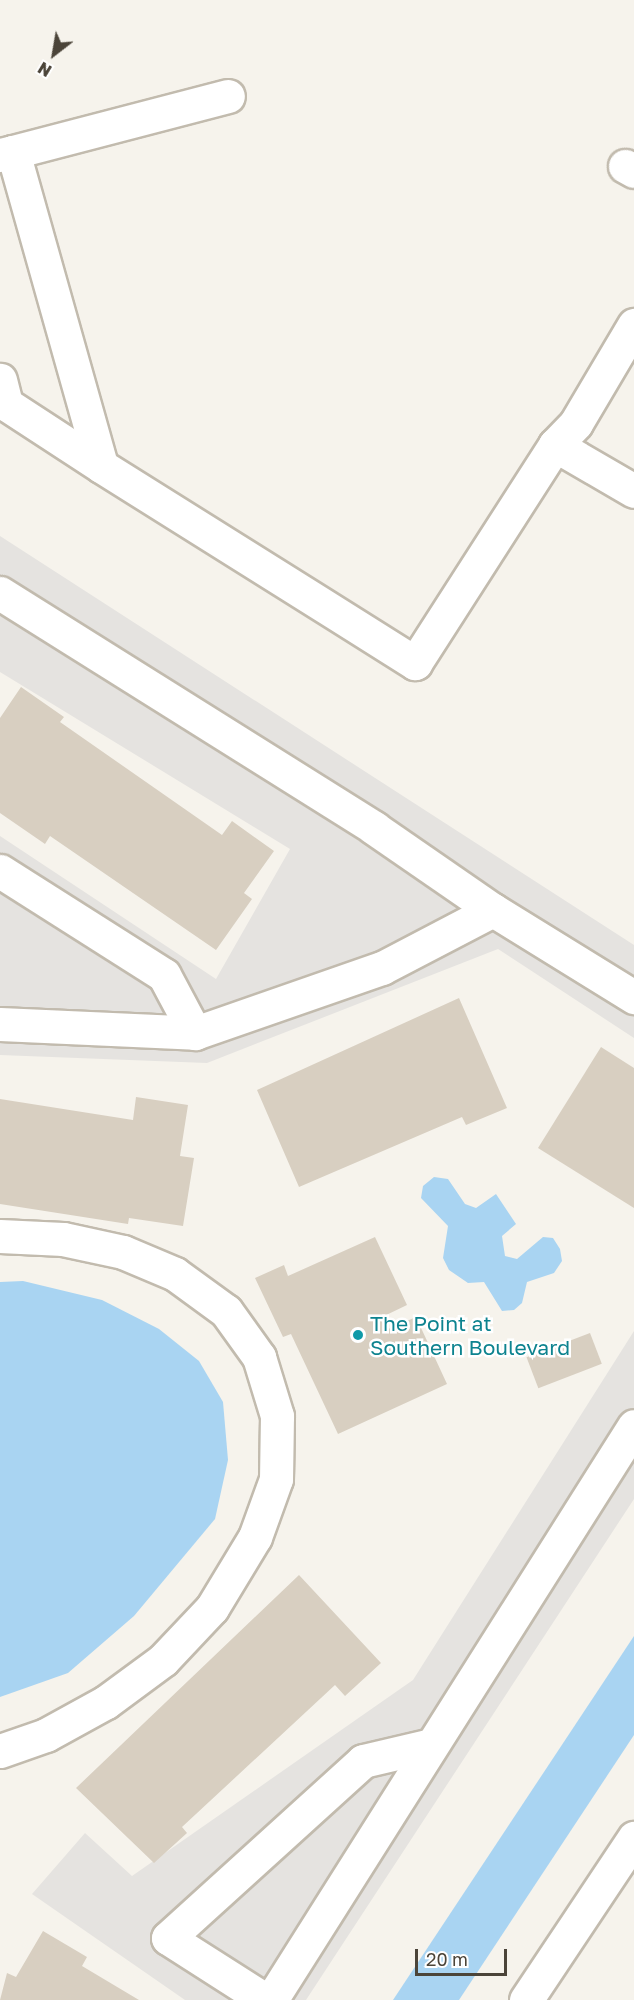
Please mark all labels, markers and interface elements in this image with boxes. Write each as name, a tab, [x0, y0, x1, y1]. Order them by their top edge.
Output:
north arrow	[24, 24, 84, 84]
text: N	[34, 58, 55, 81]
place label: The Point at Southern Boulevard	[370, 1310, 570, 1360]
marker: The Point at Southern Boulevard	[351, 1328, 365, 1342]
scale bar	[418, 1937, 510, 1975]
text: 20 m	[426, 1948, 468, 1970]

